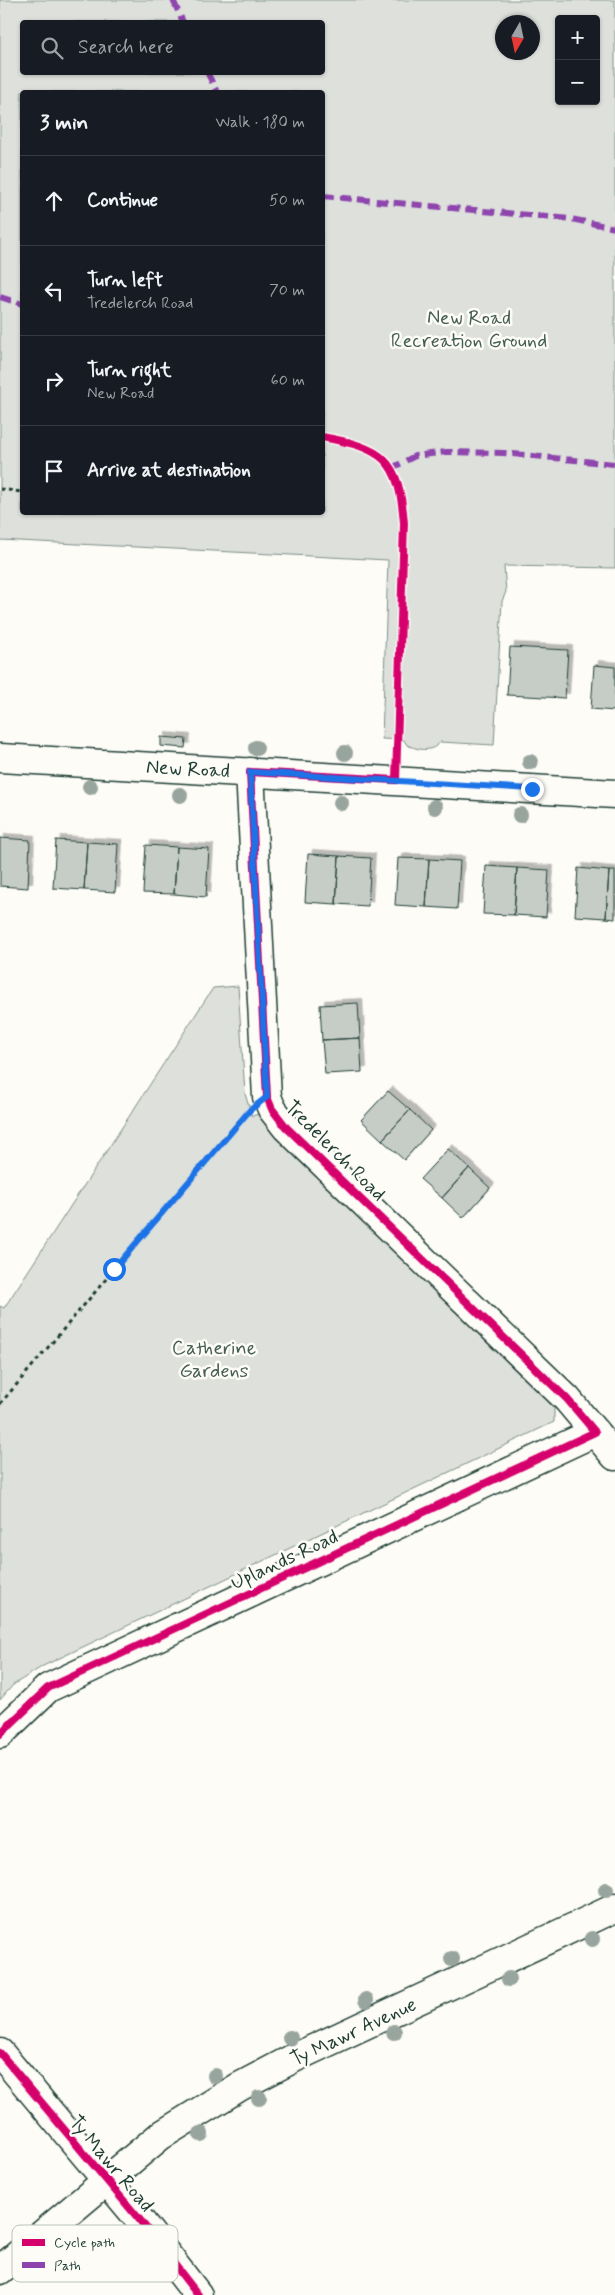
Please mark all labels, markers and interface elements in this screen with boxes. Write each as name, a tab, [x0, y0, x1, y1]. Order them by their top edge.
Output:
north arrow	[495, 15, 540, 60]
map controls	[555, 15, 600, 105]
button: +	[555, 15, 600, 60]
search box	[20, 20, 325, 75]
icon: search	[38, 34, 66, 62]
text: Search here	[78, 35, 174, 60]
button: −	[555, 60, 600, 105]
text: 3 min	[40, 109, 88, 137]
text: Walk · 180 m	[216, 112, 305, 133]
icon: ahead	[40, 187, 68, 215]
text: Continue	[87, 188, 158, 213]
text: 50 m	[269, 190, 305, 211]
text: Turn left	[87, 268, 163, 293]
icon: left	[40, 277, 68, 305]
text: 70 m	[269, 280, 305, 301]
text: Tredelerch Road	[87, 293, 193, 314]
park label: New Road Recreation Ground	[391, 305, 547, 355]
text: Turn right	[87, 358, 171, 383]
icon: right	[40, 367, 68, 395]
text: 60 m	[271, 370, 305, 391]
text: New Road	[87, 383, 154, 404]
icon: arrive	[40, 457, 68, 485]
text: Arrive at destination	[87, 458, 251, 483]
street label: New Road	[145, 754, 231, 785]
route end	[521, 778, 544, 801]
street label: Tredelerch Road	[278, 1094, 392, 1208]
route start	[103, 1258, 126, 1281]
park label: Catherine Gardens	[172, 1335, 256, 1385]
street label: Uplands Road	[226, 1524, 343, 1597]
street label: Ty Mawr Avenue	[286, 1991, 421, 2073]
street label: Ty Mawr Road	[62, 2110, 159, 2218]
legend	[12, 2225, 178, 2282]
text: Cycle path	[54, 2234, 115, 2252]
text: Path	[54, 2257, 81, 2275]

